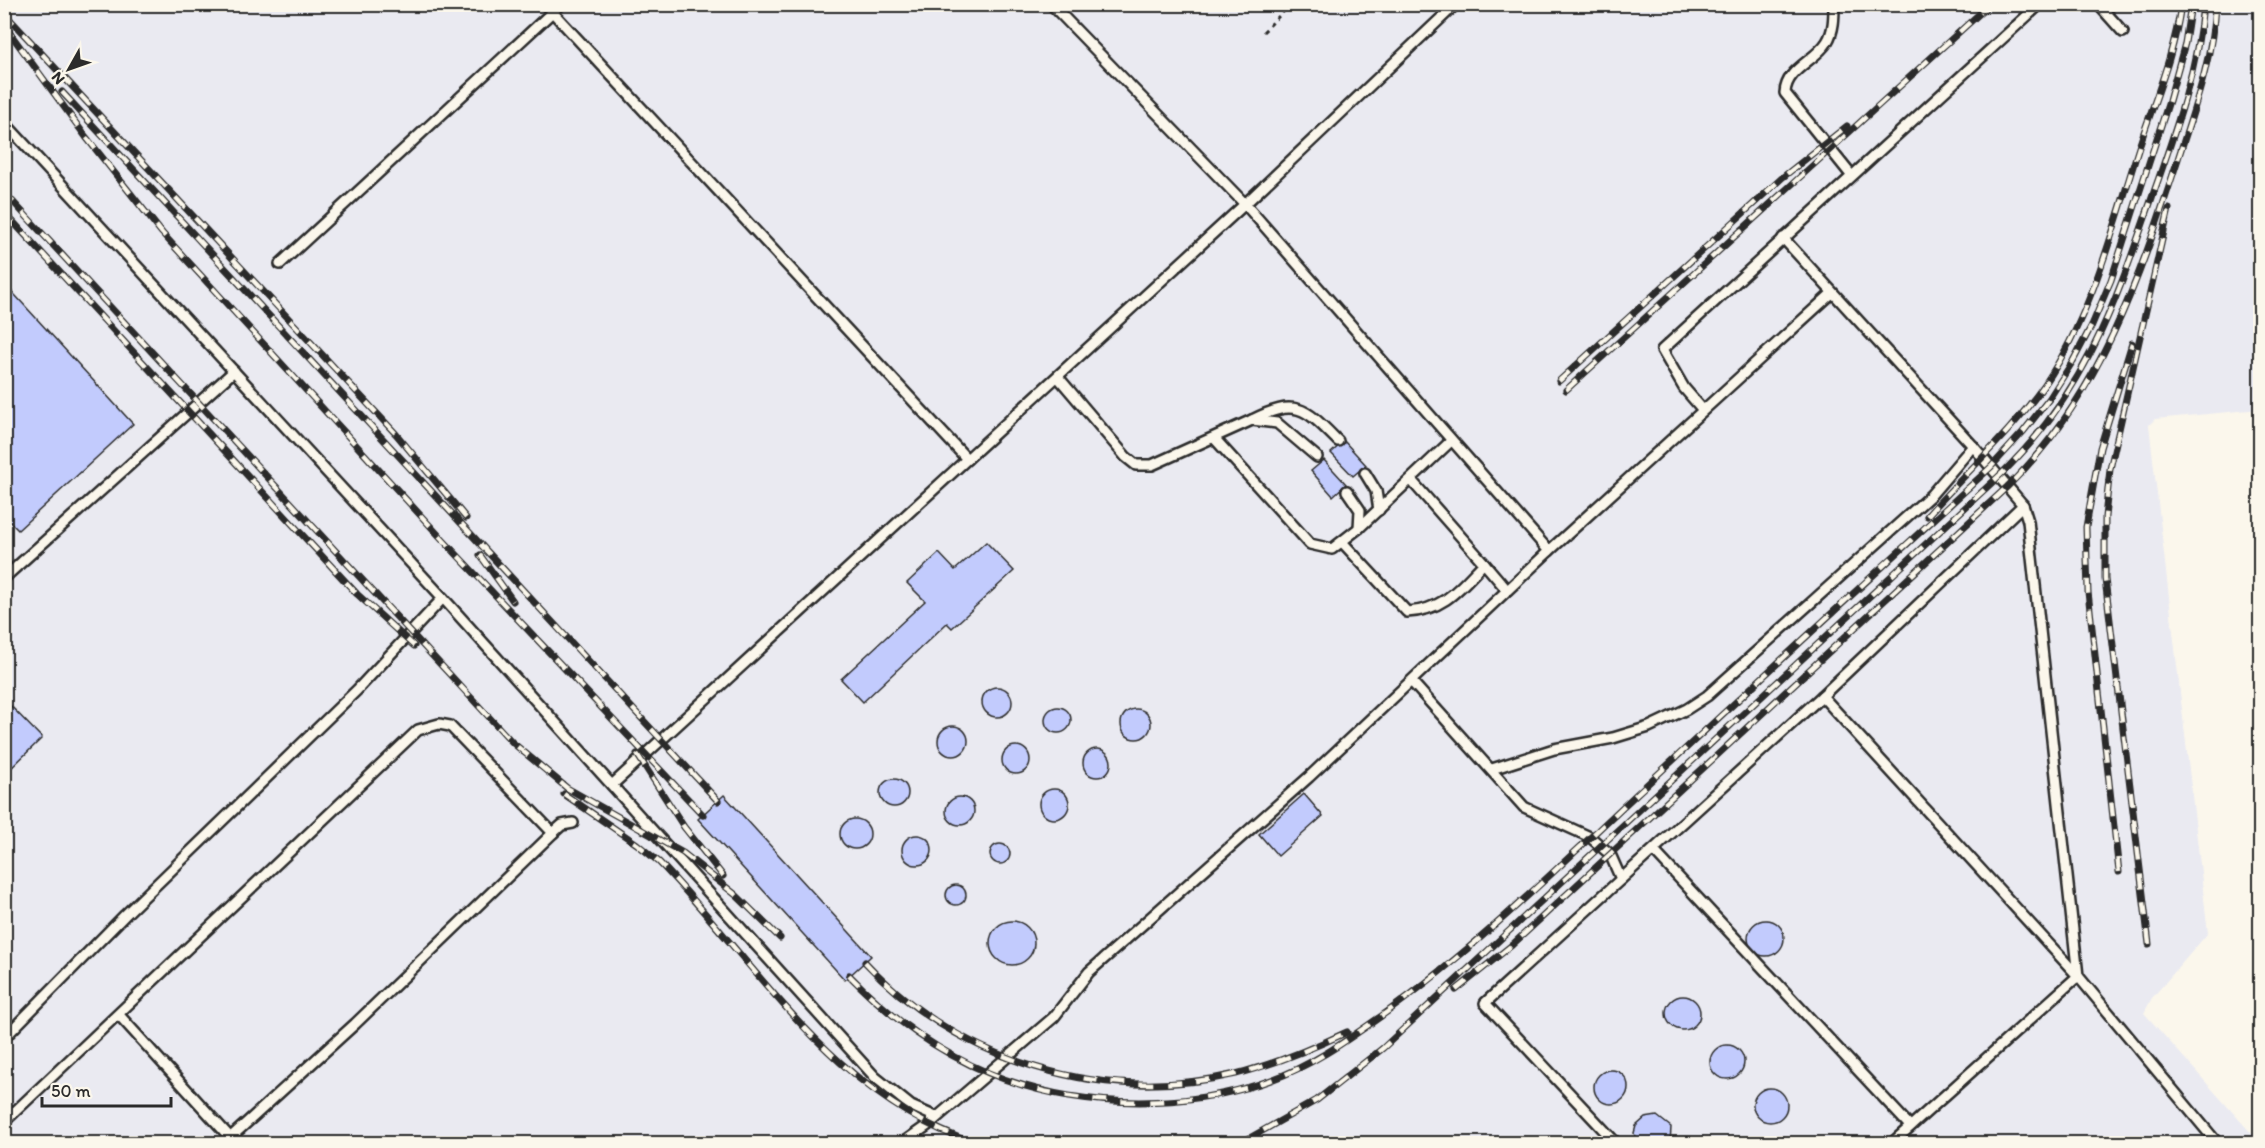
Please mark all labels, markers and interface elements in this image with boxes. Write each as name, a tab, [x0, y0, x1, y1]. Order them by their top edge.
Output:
north arrow	[39, 39, 99, 99]
text: N	[47, 68, 69, 89]
scale bar	[42, 1070, 171, 1108]
text: 50 m	[51, 1080, 91, 1102]

